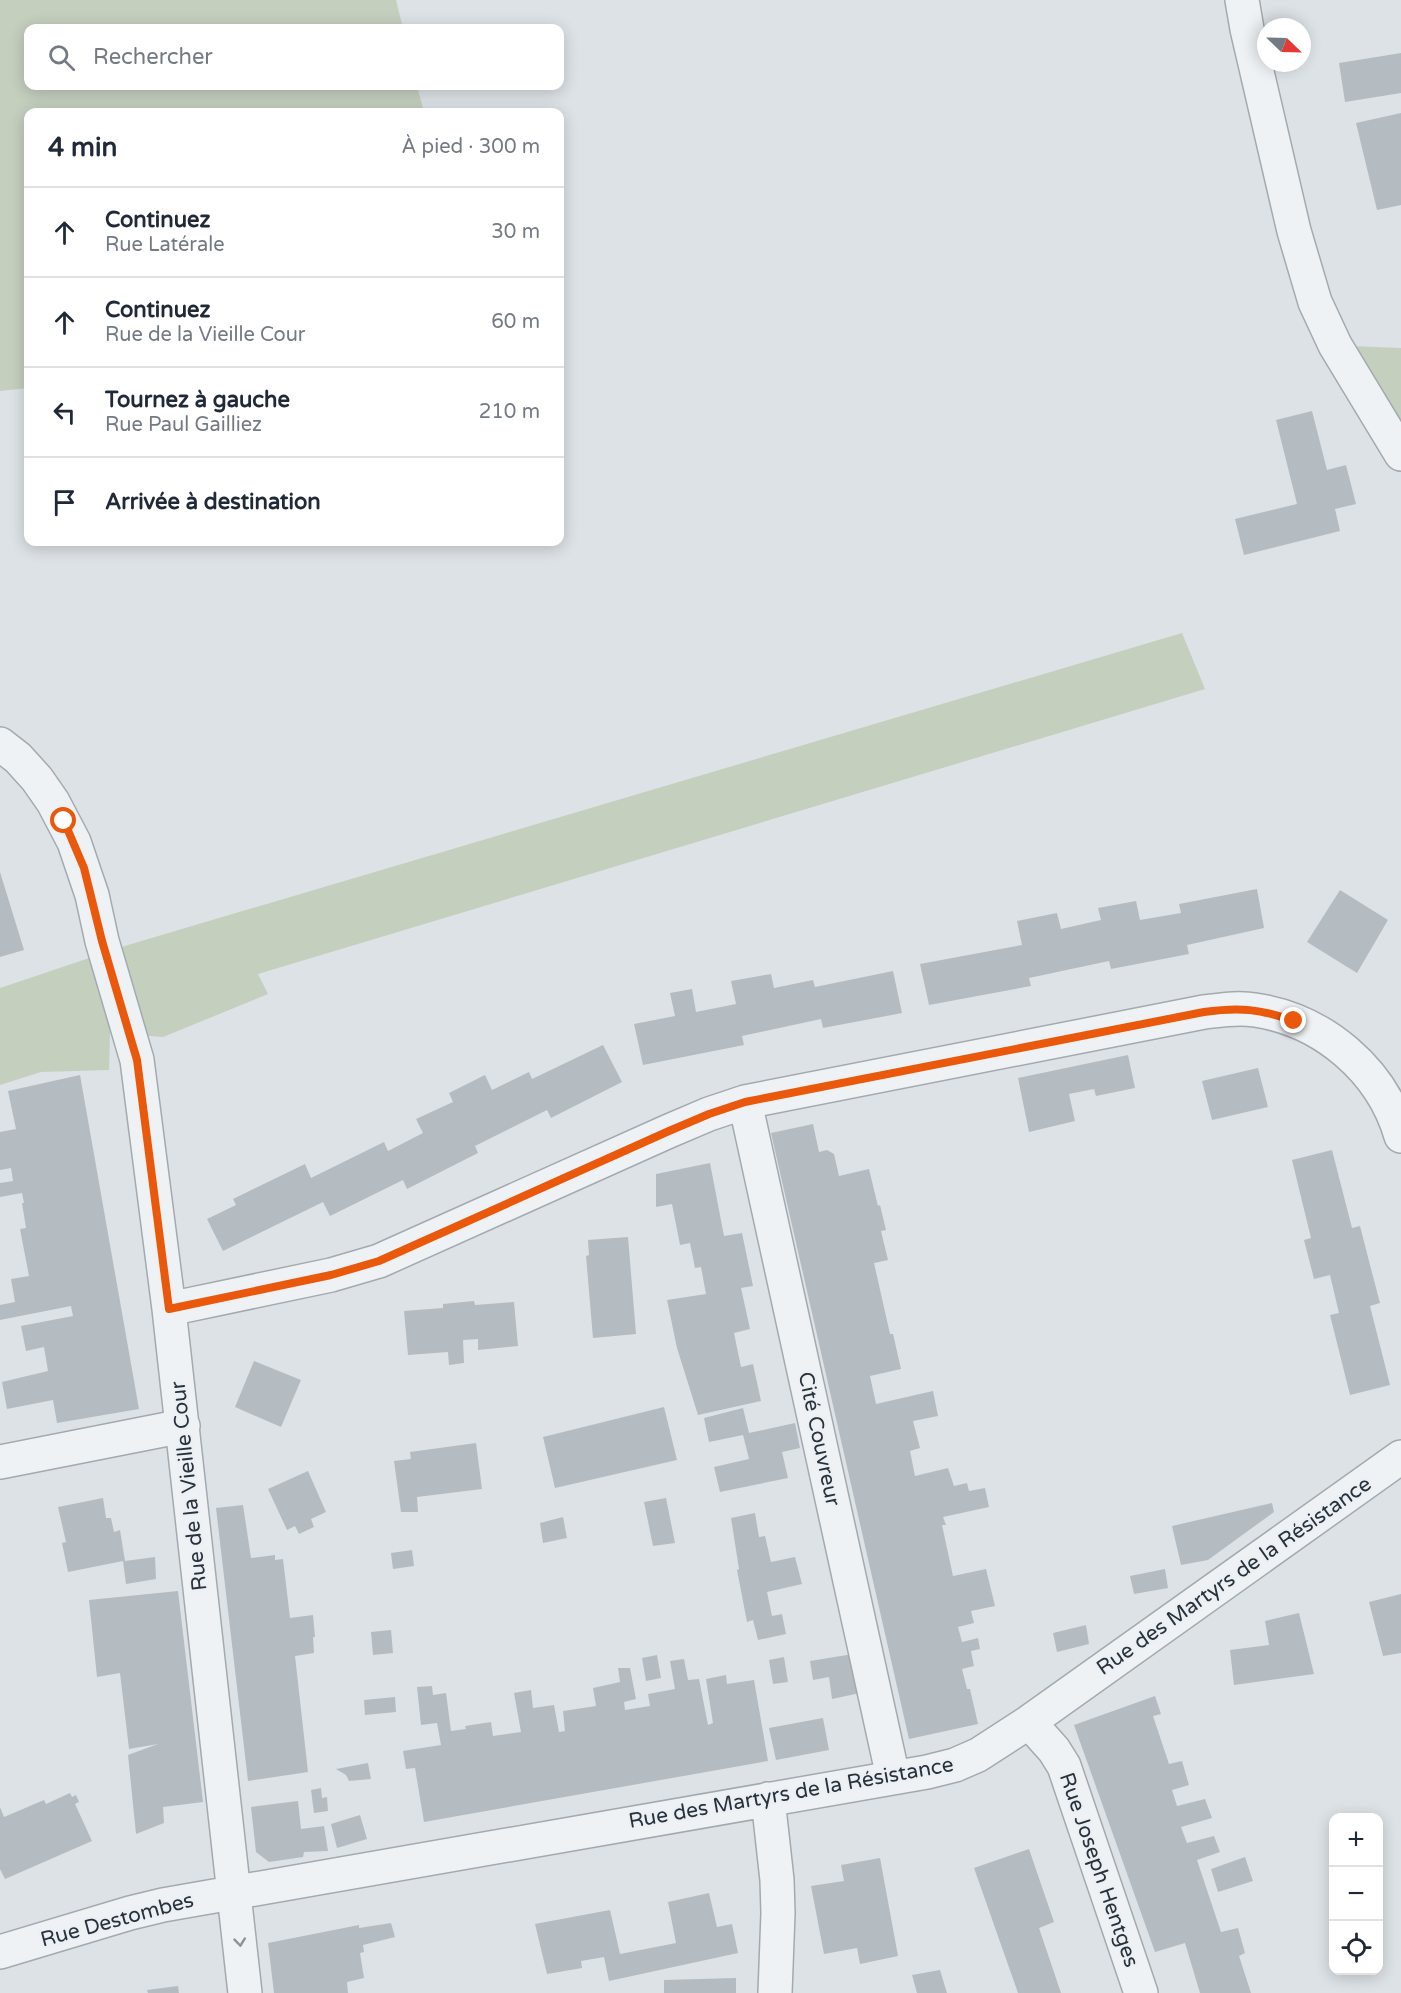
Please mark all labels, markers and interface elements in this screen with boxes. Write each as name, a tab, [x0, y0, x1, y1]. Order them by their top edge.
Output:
north arrow	[1257, 18, 1311, 72]
search box	[24, 24, 564, 90]
icon: search	[45, 41, 78, 74]
text: Rechercher	[93, 44, 213, 70]
text: 4 min	[48, 132, 117, 163]
text: À pied · 300 m	[402, 135, 540, 159]
text: Continuez	[105, 207, 210, 233]
icon: ahead	[48, 216, 81, 249]
text: 30 m	[491, 220, 540, 244]
text: Rue Latérale	[105, 233, 224, 257]
text: Continuez	[105, 297, 210, 323]
icon: ahead	[48, 306, 81, 339]
text: 60 m	[491, 310, 540, 334]
text: Rue de la Vieille Cour	[105, 323, 306, 347]
text: Tournez à gauche	[105, 387, 290, 413]
icon: left	[48, 396, 81, 429]
text: 210 m	[479, 400, 540, 424]
text: Rue Paul Gailliez	[105, 413, 262, 437]
icon: arrive	[48, 486, 81, 519]
text: Arrivée à destination	[105, 489, 321, 515]
route start	[50, 807, 76, 833]
route end	[1280, 1007, 1306, 1033]
street label: Cité Couvreur	[793, 1370, 845, 1508]
street label: Rue de la Vieille Cour	[166, 1380, 212, 1592]
street label: Rue des Martyrs de la Résistance	[1092, 1471, 1376, 1681]
street label: Rue des Martyrs de la Résistance	[627, 1752, 956, 1834]
street label: Rue Joseph Hentges	[1054, 1769, 1144, 1971]
map controls	[1329, 1813, 1383, 1975]
button: +	[1329, 1813, 1383, 1867]
button: −	[1329, 1867, 1383, 1921]
street label: Rue Destombes	[38, 1888, 196, 1952]
button: locate	[1329, 1921, 1383, 1975]
one-way arrow	[233, 1938, 246, 1947]

